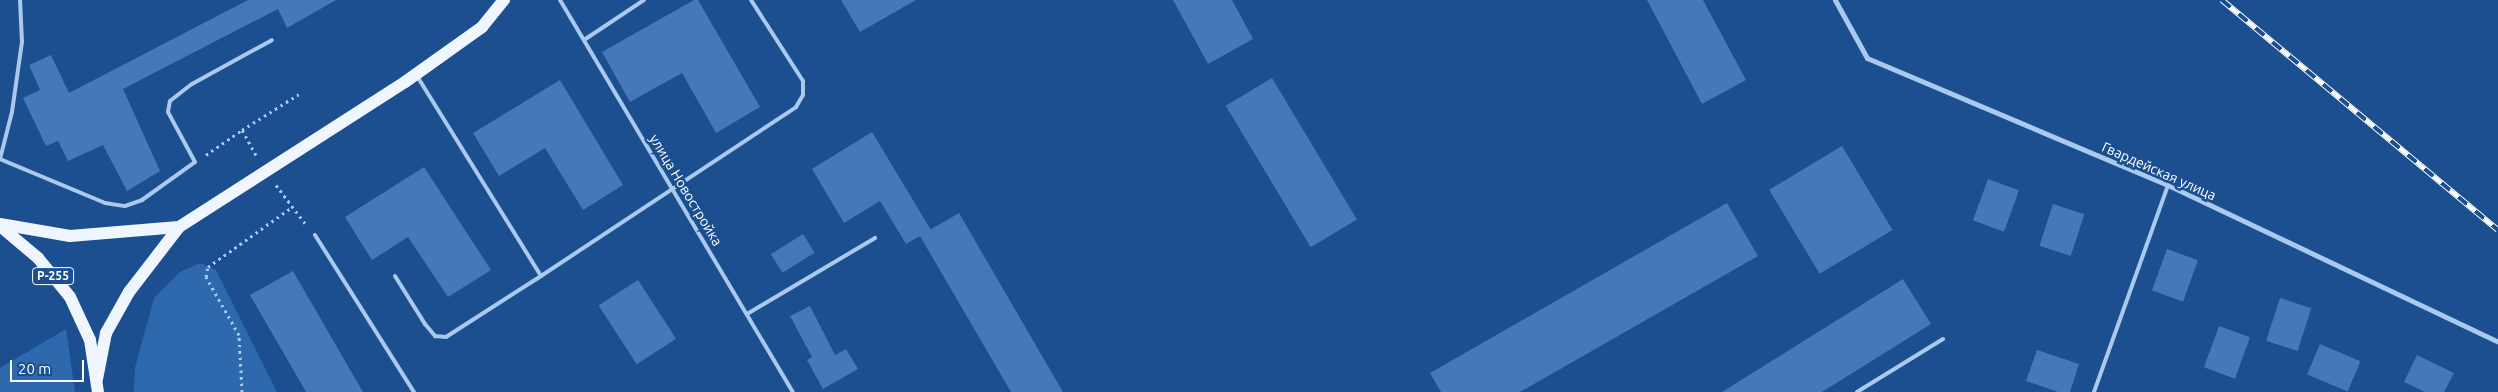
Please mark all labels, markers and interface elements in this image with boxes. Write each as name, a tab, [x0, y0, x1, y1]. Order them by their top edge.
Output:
street label: улица Новостройка	[646, 131, 726, 249]
street label: Гвардейская улица	[2099, 138, 2219, 204]
road number: Р-255	[32, 266, 74, 286]
scale bar	[12, 350, 86, 382]
text: 20 m	[18, 360, 51, 377]

